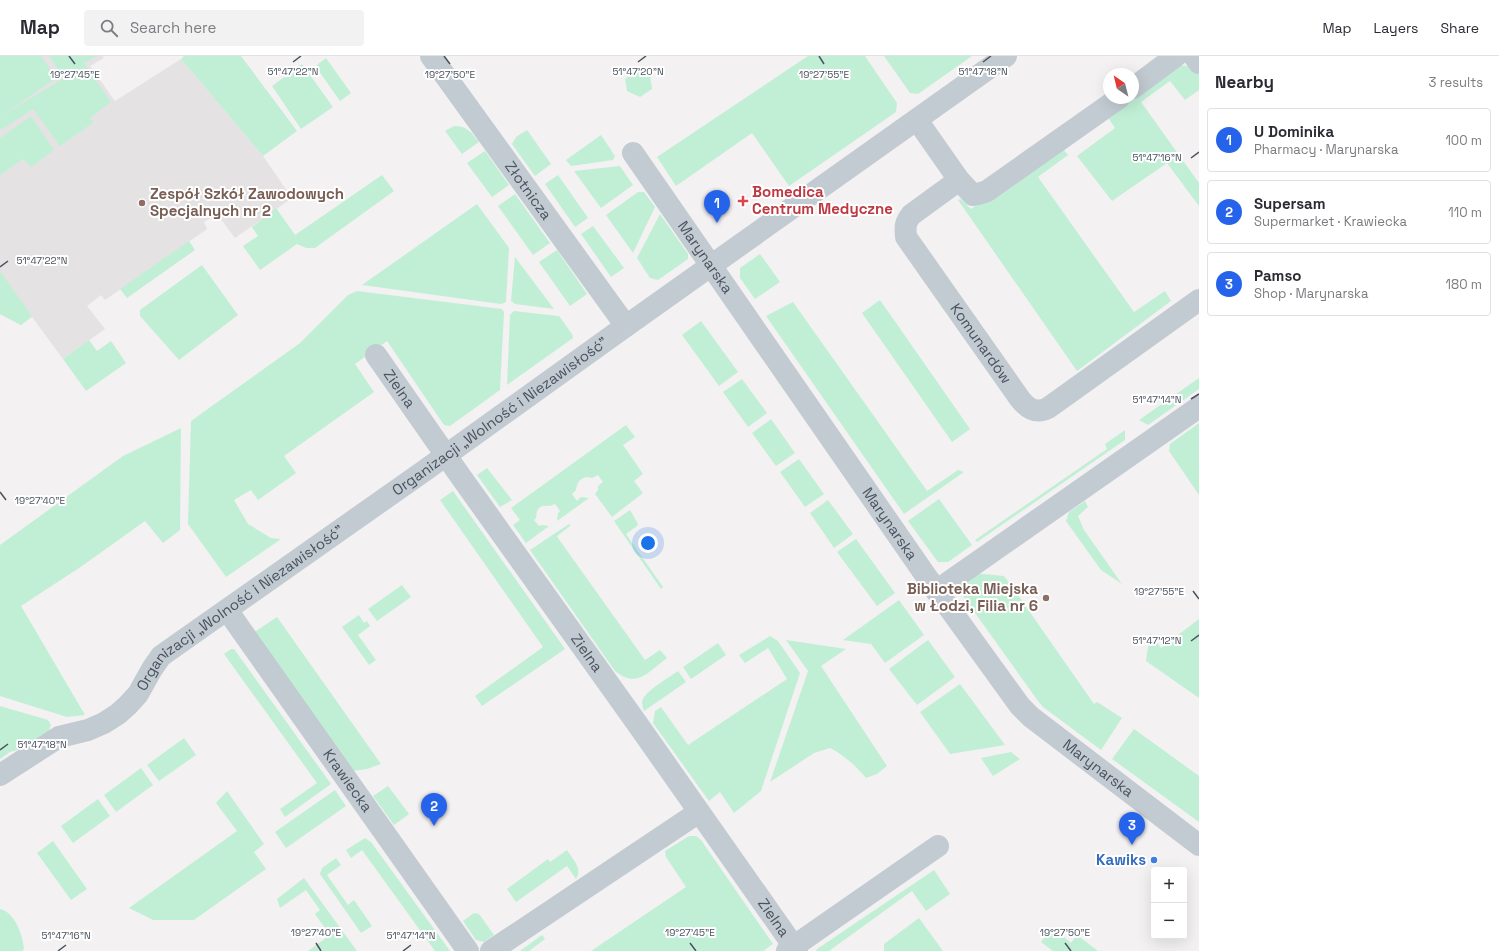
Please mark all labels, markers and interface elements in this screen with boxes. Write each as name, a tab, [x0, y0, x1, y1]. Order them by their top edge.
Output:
search box	[84, 10, 364, 46]
text: Map	[20, 15, 60, 40]
icon: search	[98, 17, 120, 39]
text: Search here	[130, 18, 216, 37]
text: Map	[1322, 19, 1352, 37]
text: Layers	[1374, 19, 1418, 37]
text: Share	[1440, 19, 1479, 37]
text: 51°47'22"N	[268, 65, 318, 78]
text: 51°47'20"N	[612, 65, 664, 78]
text: 51°47'18"N	[958, 65, 1008, 78]
text: 19°27'45"E	[50, 68, 100, 81]
text: 19°27'50"E	[425, 68, 476, 81]
text: 19°27'55"E	[799, 68, 849, 81]
north arrow	[1103, 68, 1139, 104]
text: Nearby	[1215, 71, 1274, 93]
text: 3 results	[1429, 74, 1483, 91]
text: U Dominika	[1254, 122, 1334, 141]
text: 1	[1226, 132, 1232, 149]
text: 100 m	[1445, 132, 1482, 149]
text: Pharmacy · Marynarska	[1254, 141, 1398, 158]
text: 51°47'16"N	[1132, 151, 1182, 164]
street label: Złotnicza	[501, 157, 556, 224]
place label: Bomedica Centrum Medyczne	[752, 182, 893, 218]
place label: Zespół Szkół Zawodowych Specjalnych nr 2	[150, 184, 344, 220]
pin: 1	[704, 190, 730, 223]
text: Supersam	[1254, 194, 1326, 213]
marker: Bomedica Centrum Medyczne	[737, 195, 749, 207]
marker: Zespół Szkół Zawodowych Specjalnych nr 2	[137, 198, 147, 208]
text: 2	[1225, 204, 1233, 221]
text: 110 m	[1448, 204, 1482, 221]
text: Supermarket · Krawiecka	[1254, 213, 1407, 230]
street label: Marynarska	[674, 217, 738, 297]
text: 51°47'22"N	[17, 254, 67, 267]
text: Pamso	[1254, 266, 1301, 285]
text: 3	[1225, 276, 1233, 293]
text: 180 m	[1446, 276, 1482, 293]
text: Shop · Marynarska	[1254, 285, 1368, 302]
street label: Komunardów	[947, 299, 1016, 387]
street label: Organizacji „Wolność i Niezawisłość”	[388, 332, 611, 500]
street label: Zielna	[380, 365, 420, 412]
text: 51°47'14"N	[1133, 393, 1181, 406]
street label: Marynarska	[858, 483, 922, 564]
text: 19°27'40"E	[15, 494, 66, 507]
street label: Organizacji „Wolność i Niezawisłość”	[132, 520, 347, 694]
your location	[638, 533, 658, 553]
place label: Biblioteka Miejska w Łodzi, Filia nr 6	[907, 579, 1038, 615]
text: 19°27'55"E	[1134, 585, 1184, 598]
marker: Biblioteka Miejska w Łodzi, Filia nr 6	[1041, 593, 1051, 603]
street label: Zielna	[567, 630, 608, 676]
text: 51°47'12"N	[1132, 634, 1182, 647]
street label: Marynarska	[1059, 735, 1138, 801]
text: 51°47'18"N	[17, 738, 67, 751]
street label: Krawiecka	[319, 745, 377, 816]
pin: 2	[421, 793, 447, 826]
pin: 3	[1119, 812, 1145, 845]
place label: Kawiks	[1096, 850, 1146, 869]
marker: Kawiks	[1149, 855, 1159, 865]
map controls	[1151, 867, 1187, 939]
button: +	[1151, 867, 1187, 903]
street label: Zielna	[754, 894, 794, 941]
button: −	[1151, 903, 1187, 939]
text: 19°27'40"E	[291, 926, 342, 939]
text: 19°27'45"E	[665, 926, 715, 939]
text: 19°27'50"E	[1040, 926, 1091, 939]
text: 51°47'16"N	[41, 929, 91, 942]
text: 51°47'14"N	[387, 929, 435, 942]

